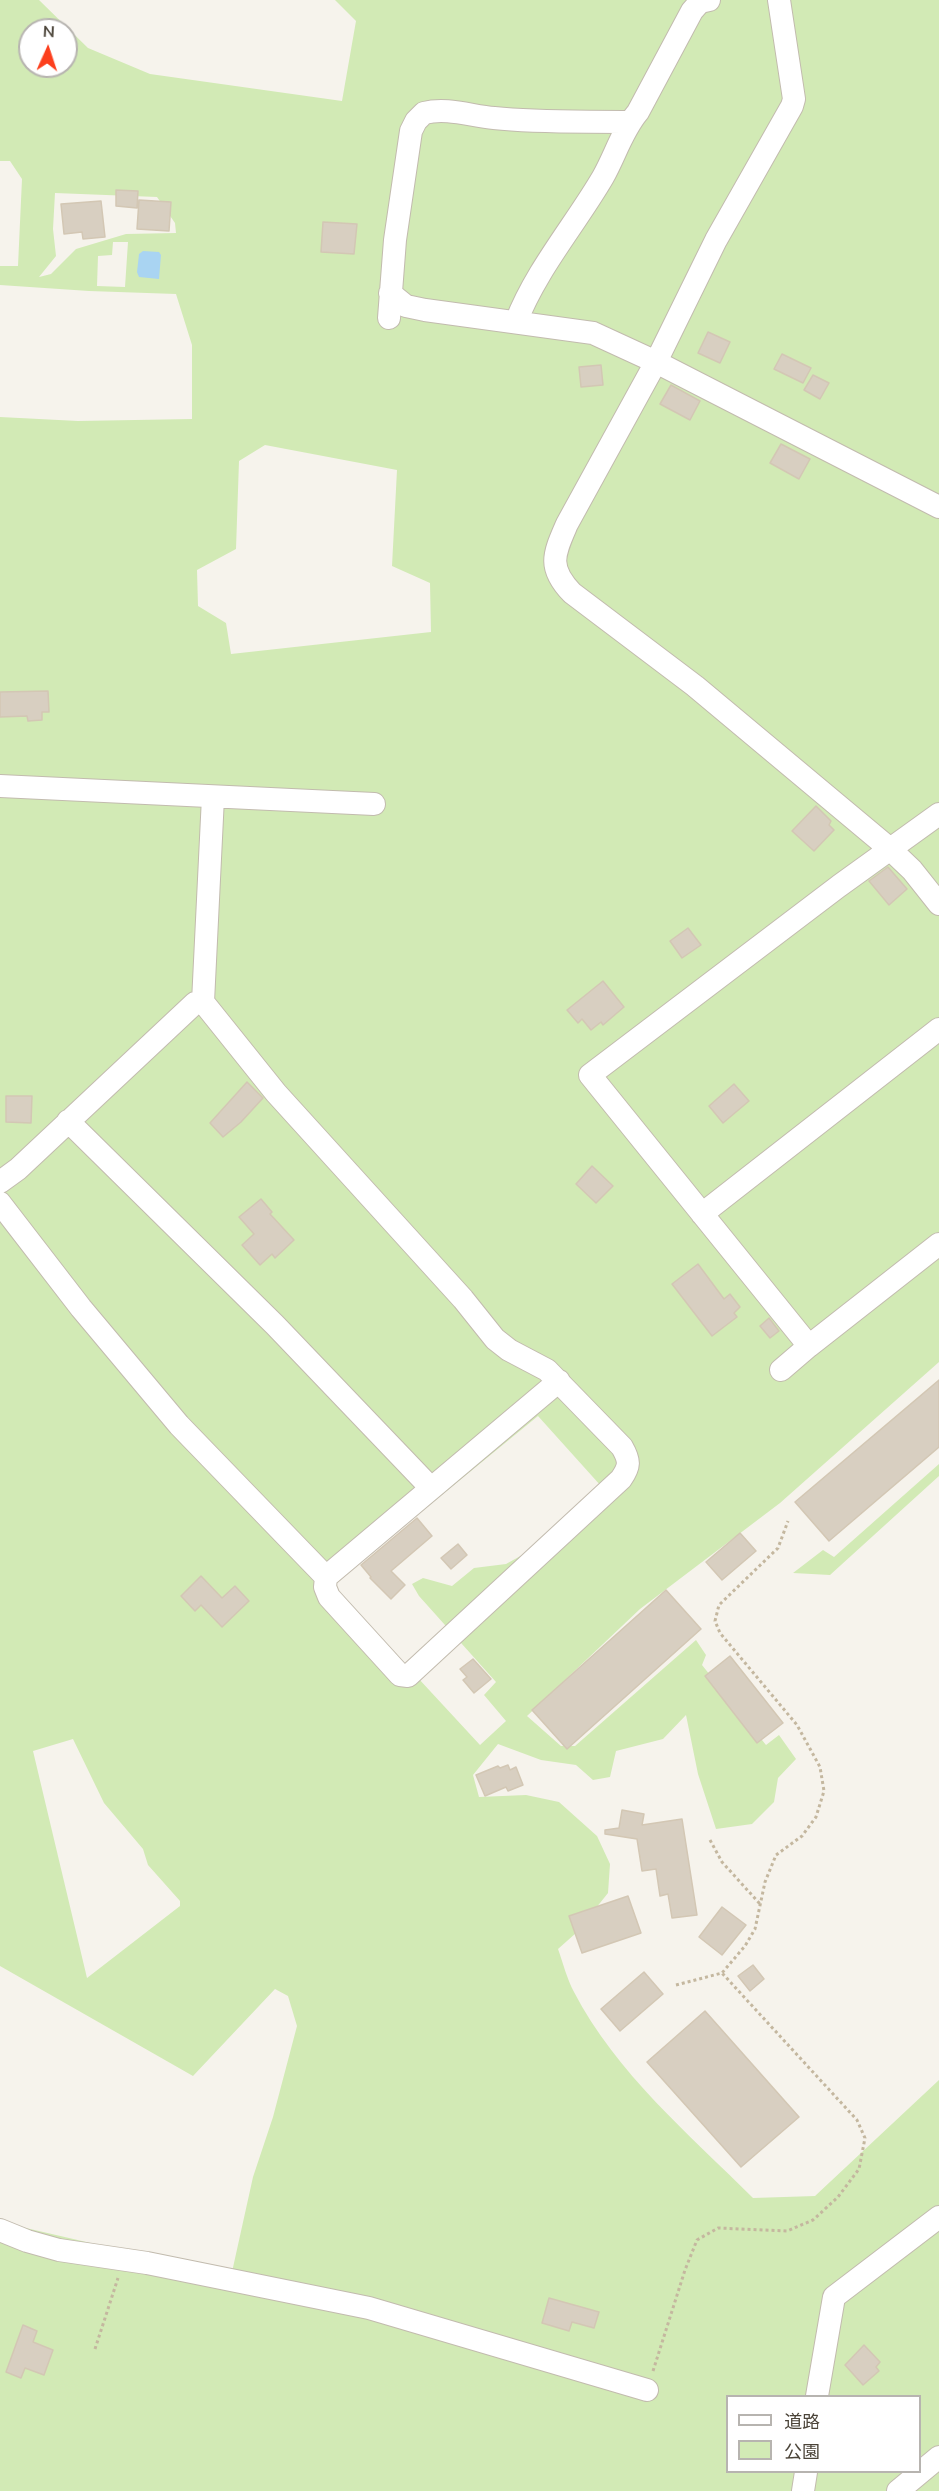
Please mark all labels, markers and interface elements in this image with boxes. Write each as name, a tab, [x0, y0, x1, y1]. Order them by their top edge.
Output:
north arrow	[18, 18, 78, 78]
text: N	[42, 21, 55, 43]
legend	[726, 2395, 921, 2473]
text: 道路	[784, 2410, 820, 2434]
text: 公園	[784, 2440, 820, 2464]

